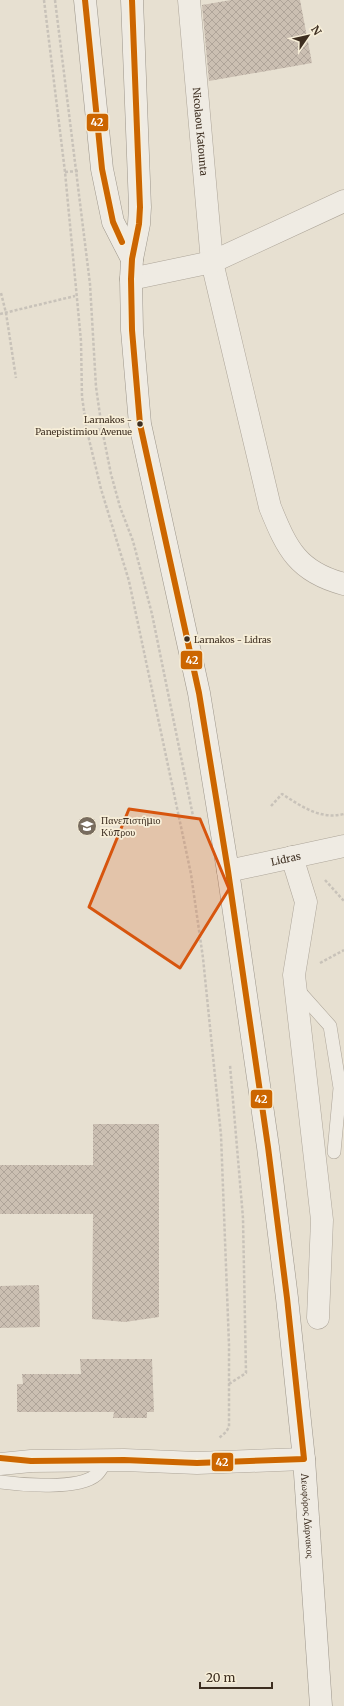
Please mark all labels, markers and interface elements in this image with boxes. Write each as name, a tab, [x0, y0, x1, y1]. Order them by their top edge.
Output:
north arrow	[288, 16, 328, 56]
text: N	[308, 23, 325, 38]
street label: Nicolaou Katounta	[190, 87, 210, 177]
line badge: 42	[86, 113, 109, 132]
text: 42	[90, 115, 104, 129]
place label: Larnakos - Panepistimiou Avenue	[35, 414, 132, 437]
marker: Larnakos - Panepistimiou Avenue	[135, 419, 145, 429]
marker: Larnakos - Lidras	[182, 634, 192, 644]
place label: Larnakos - Lidras	[194, 634, 272, 645]
line badge: 42	[180, 650, 203, 670]
text: 42	[185, 653, 199, 667]
place label: Πανεπιστήμιο Κύπρου	[101, 814, 160, 839]
school or university icon: Πανεπιστήμιο Κύπρου	[76, 815, 98, 837]
street label: Lidras	[270, 850, 302, 869]
line badge: 42	[250, 1089, 273, 1109]
text: 42	[254, 1092, 268, 1106]
line badge: 42	[211, 1452, 234, 1472]
text: 42	[215, 1455, 229, 1469]
street label: Λεωφόρος Λάρνακος	[298, 1472, 317, 1559]
scale bar	[200, 1664, 272, 1690]
text: 20 m	[206, 1670, 235, 1685]

